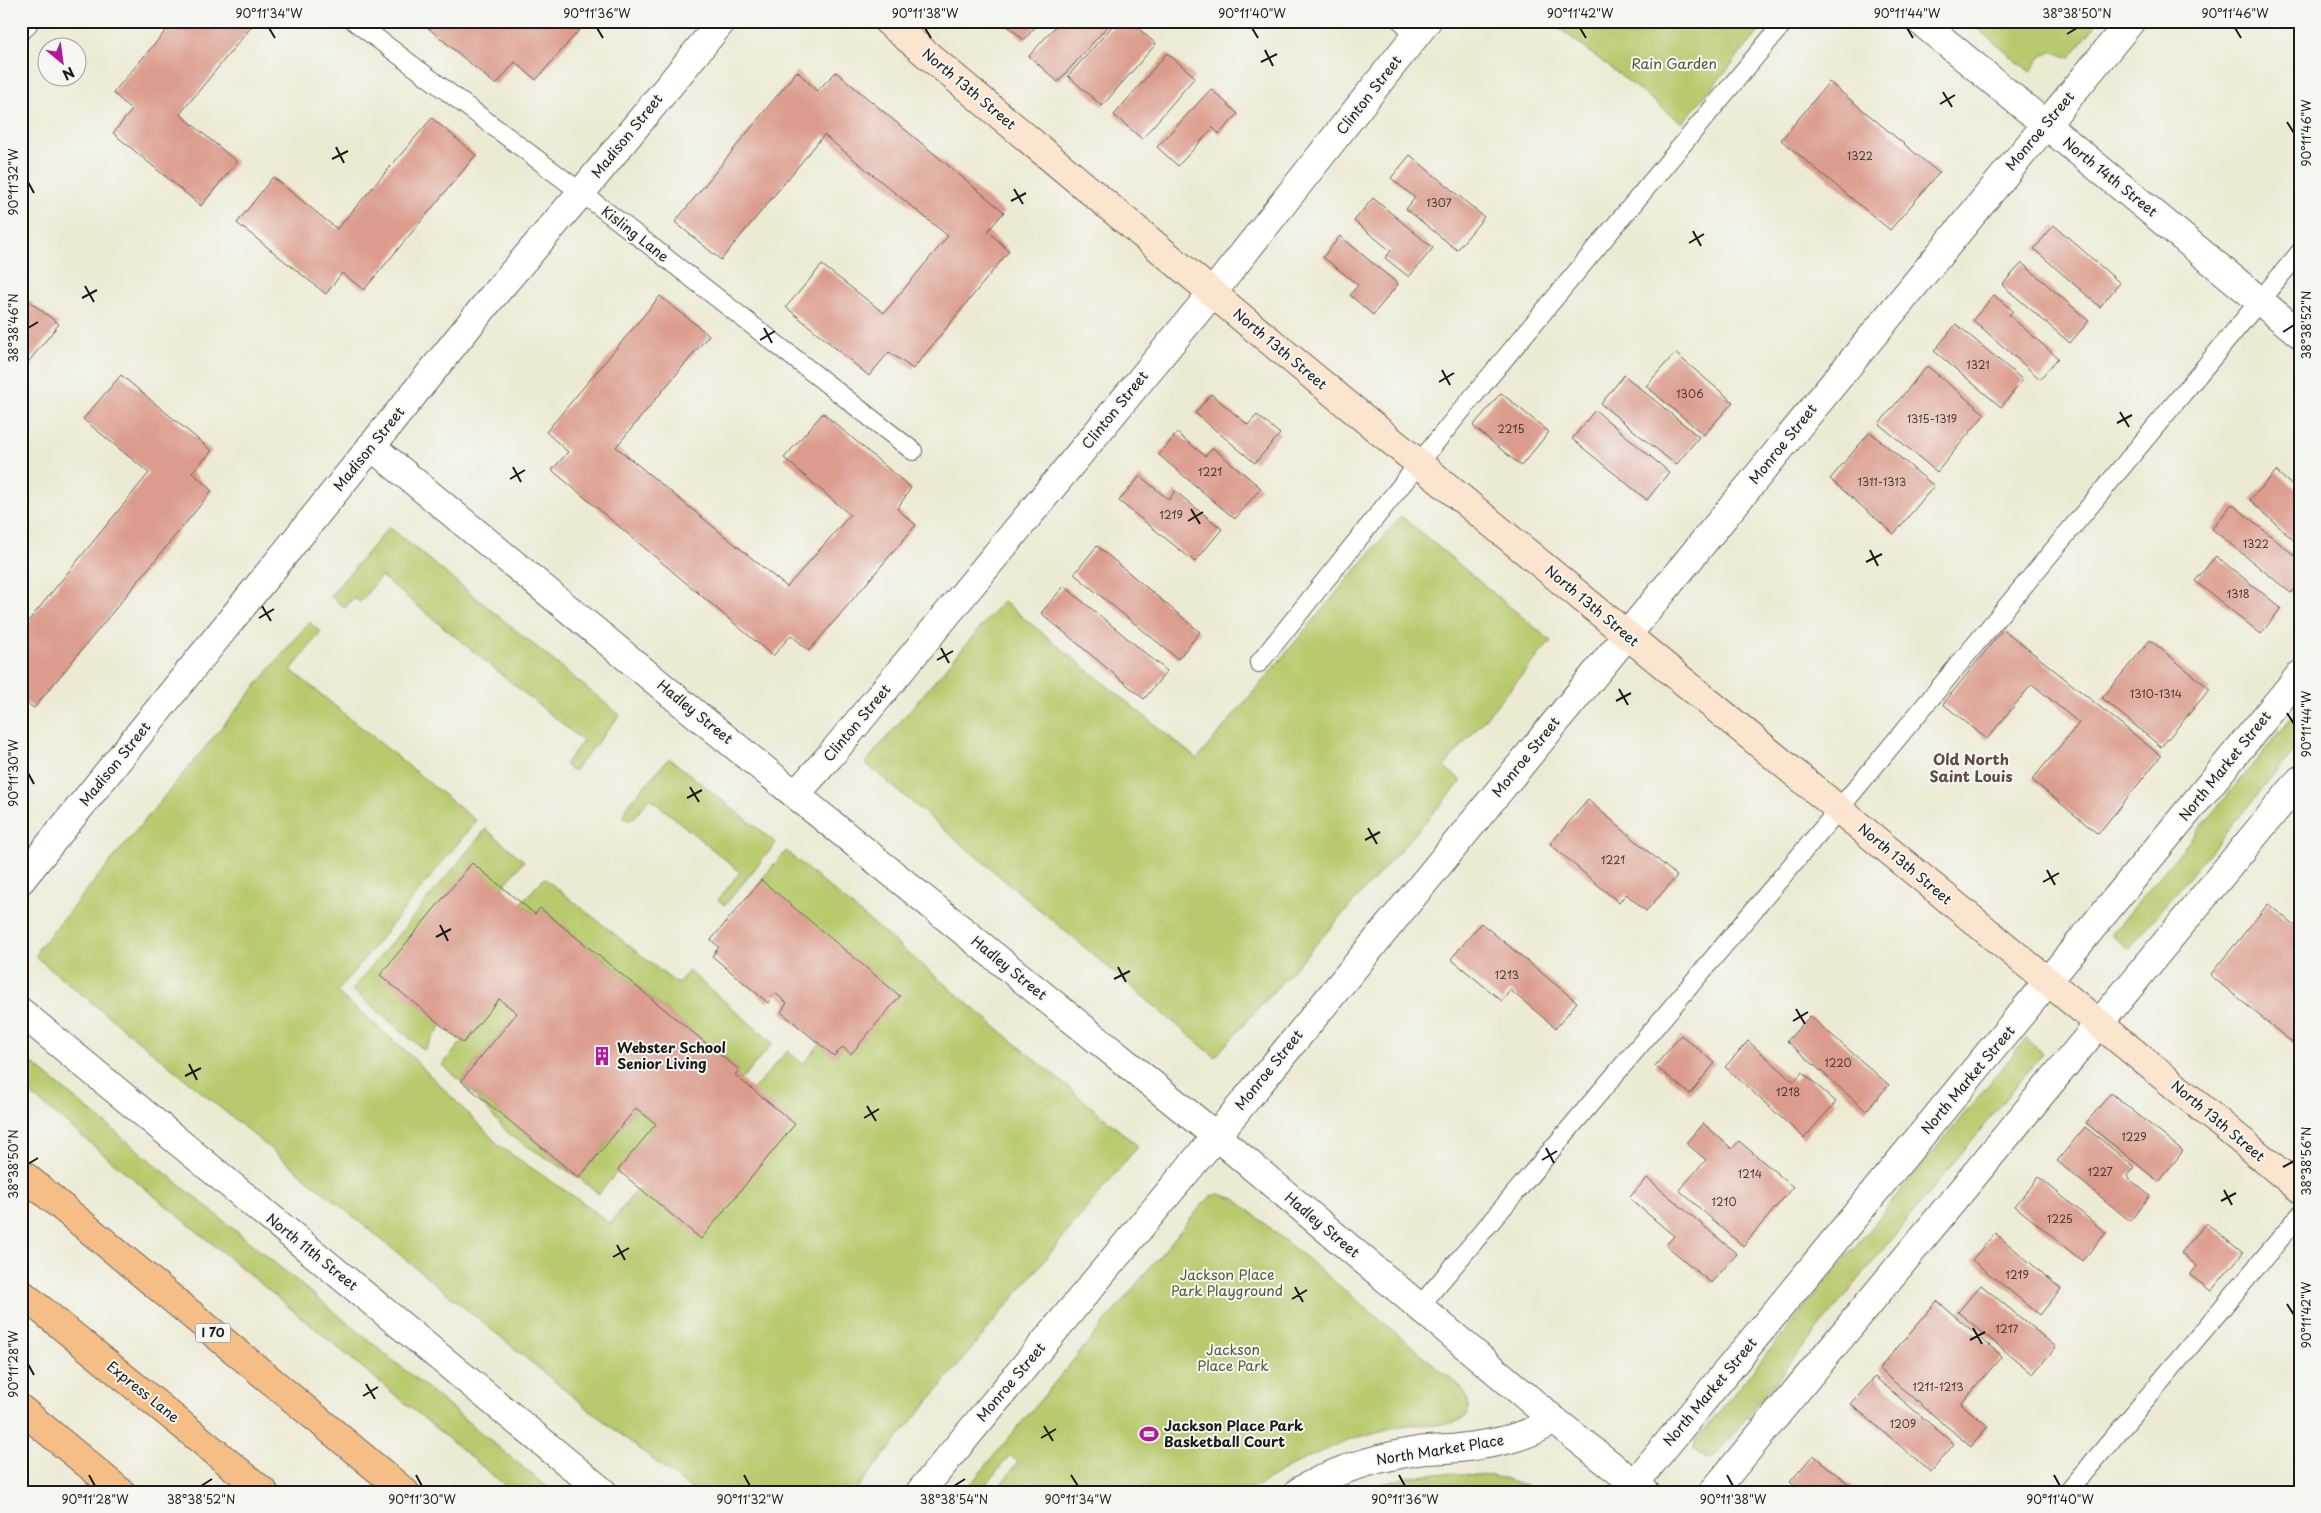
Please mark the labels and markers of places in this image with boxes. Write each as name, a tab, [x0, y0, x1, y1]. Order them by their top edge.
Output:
place label: Webster School Senior Living	[617, 1037, 726, 1074]
building icon: Webster School Senior Living	[591, 1045, 613, 1067]
place label: Jackson Place Park Basketball Court	[1164, 1415, 1304, 1452]
sports icon: Jackson Place Park Basketball Court	[1138, 1423, 1160, 1445]

